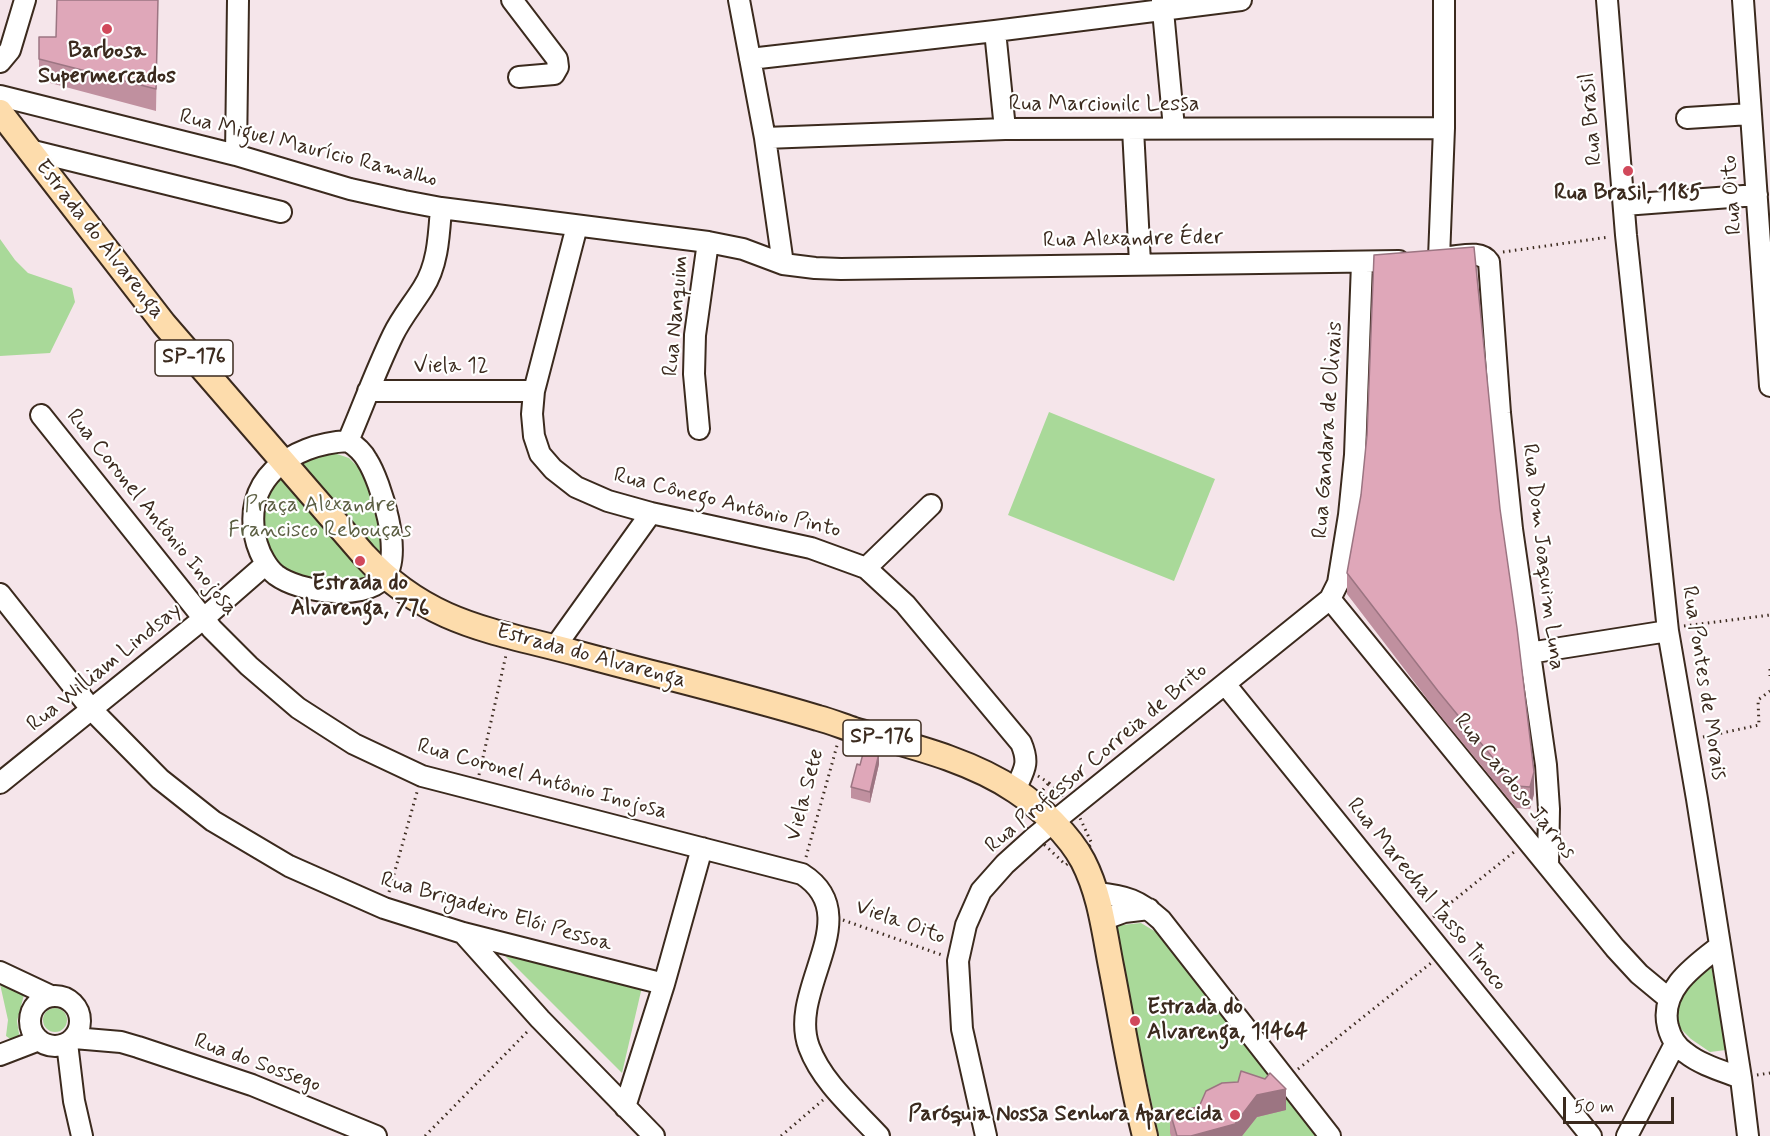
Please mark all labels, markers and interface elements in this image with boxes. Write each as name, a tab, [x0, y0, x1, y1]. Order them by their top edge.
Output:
marker: Barbosa Supermercados	[100, 22, 114, 36]
place label: Barbosa Supermercados	[38, 39, 176, 90]
street label: Rua Brasil	[1575, 72, 1609, 166]
street label: Rua Marcionilc Lessa	[1008, 92, 1200, 118]
street label: Rua Miguel Maurício Ramalho	[176, 104, 440, 194]
street label: Rua Oito	[1717, 154, 1749, 236]
street label: Estrada do Alvarenga	[29, 155, 169, 325]
marker: Rua Brasil, 1185	[1621, 164, 1635, 178]
place label: Rua Brasil, 1185	[1554, 181, 1702, 207]
street label: Rua Alexandre Éder	[1043, 225, 1223, 255]
street label: Rua Nanquim	[659, 254, 695, 378]
street label: Rua Gandara de Olivais	[1308, 320, 1350, 540]
road number: SP-176	[155, 340, 233, 376]
street label: Viela 12	[413, 354, 489, 380]
street label: Rua Coronel Antônio Inojosa	[60, 404, 242, 622]
street label: Rua Dom Joaquim Luna	[1515, 442, 1569, 672]
street label: Rua Cônego Antônio Pinto	[611, 463, 843, 545]
park label: Praça Alexandre Francisco Rebouças	[228, 493, 412, 544]
marker: Estrada do Alvarenga, 776	[353, 554, 367, 568]
place label: Estrada do Alvarenga, 776	[291, 571, 429, 622]
street label: Rua Pontes de Morais	[1675, 584, 1731, 782]
street label: Rua William Lindsay	[22, 598, 188, 738]
street label: Estrada do Alvarenga	[493, 619, 689, 695]
street label: Rua Professor Correia de Brito	[980, 658, 1214, 860]
street label: Rua Cardoso Jarros	[1447, 709, 1581, 865]
road number: SP-176	[843, 720, 921, 756]
street label: Rua Coronel Antônio Inojosa	[414, 734, 670, 826]
street label: Viela Sete	[781, 746, 831, 844]
street label: Rua Marechal Tasso Tinoco	[1340, 793, 1512, 997]
street label: Rua Brigadeiro Elói Pessoa	[377, 867, 615, 959]
street label: Viela Oito	[851, 895, 949, 951]
place label: Estrada do Alvarenga, 11464	[1147, 995, 1308, 1046]
marker: Estrada do Alvarenga, 11464	[1128, 1014, 1142, 1028]
street label: Rua do Sossego	[190, 1029, 324, 1099]
scale bar	[1566, 1085, 1677, 1123]
text: 50 m	[1574, 1095, 1614, 1119]
place label: Paróquia Nossa Senhora Aparecida	[908, 1102, 1223, 1128]
marker: Paróquia Nossa Senhora Aparecida	[1228, 1108, 1242, 1122]

